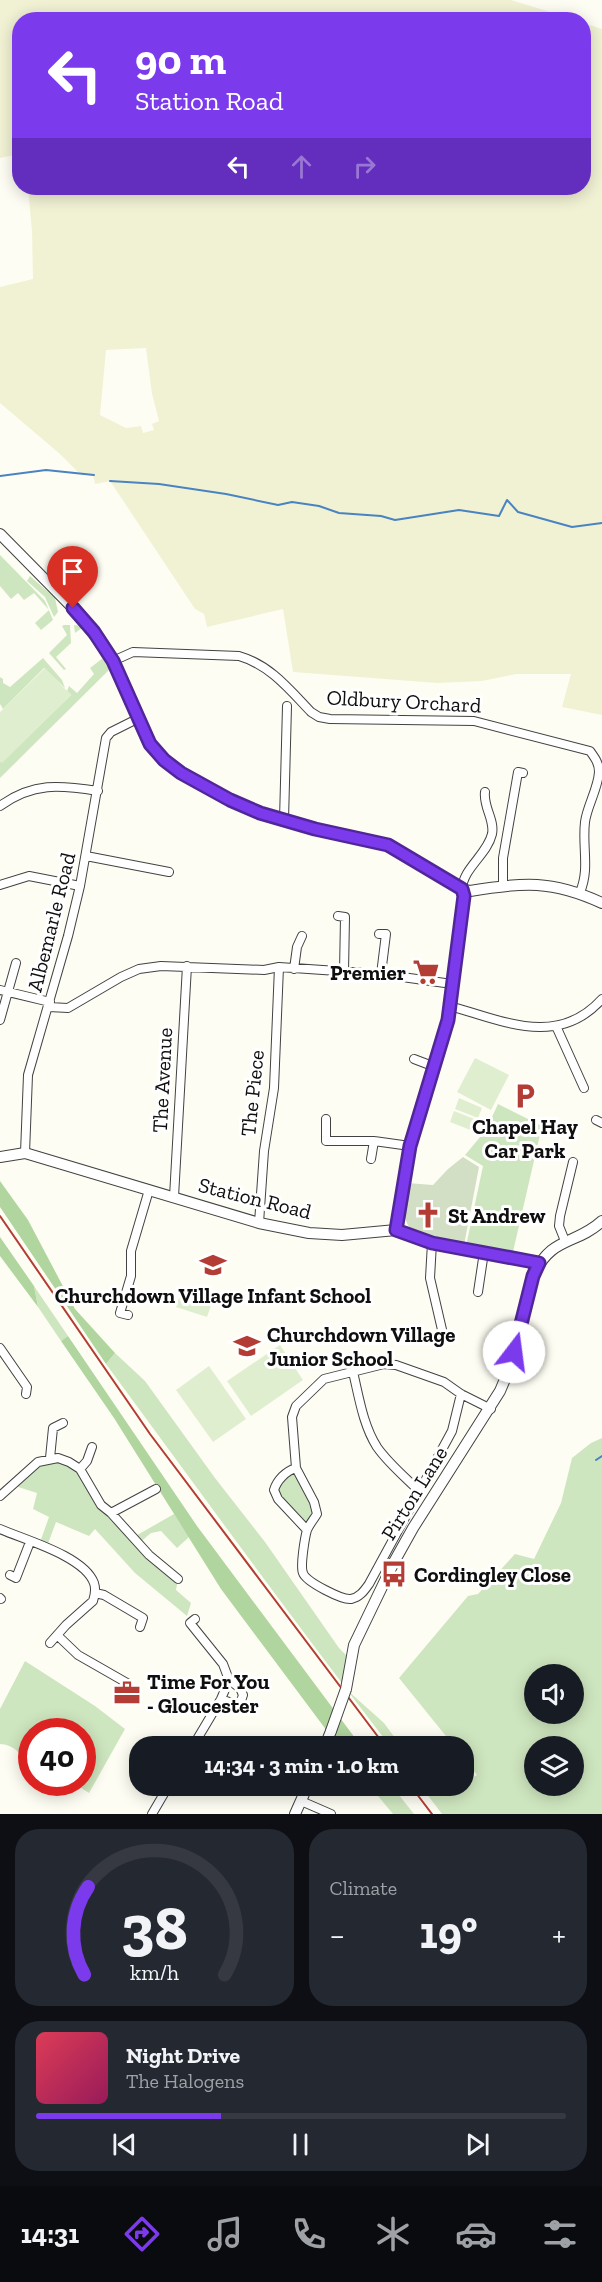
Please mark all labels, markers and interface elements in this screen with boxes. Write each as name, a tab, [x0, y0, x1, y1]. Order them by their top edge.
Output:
text: 90 m	[135, 34, 226, 85]
icon: left	[36, 36, 114, 114]
text: Station Road	[135, 85, 284, 117]
icon: left	[222, 150, 255, 183]
icon: ahead	[285, 150, 318, 183]
icon: right	[348, 150, 381, 183]
pin	[47, 546, 98, 608]
icon: arrive	[56, 555, 89, 588]
street label: Oldbury Orchard	[326, 684, 483, 718]
street label: Albemarle Road	[22, 849, 80, 994]
supermarket icon: Premier	[411, 957, 441, 987]
place label: Premier	[330, 960, 406, 985]
street label: The Avenue	[147, 1027, 177, 1133]
street label: The Piece	[235, 1048, 269, 1137]
parking icon: Chapel Hay Car Park	[510, 1081, 540, 1111]
place label: Chapel Hay Car Park	[472, 1114, 578, 1163]
street label: Station Road	[196, 1172, 315, 1224]
church icon: St Andrew	[413, 1200, 443, 1230]
place label: St Andrew	[448, 1203, 545, 1228]
school or university icon: Churchdown Village Infant School	[198, 1250, 228, 1280]
place label: Churchdown Village Infant School	[55, 1283, 371, 1308]
position arrow	[482, 1320, 546, 1384]
place label: Churchdown Village Junior School	[267, 1322, 455, 1371]
school or university icon: Churchdown Village Junior School	[232, 1331, 262, 1361]
street label: Pirton Lane	[375, 1441, 453, 1544]
bus stop icon: Cordingley Close	[379, 1559, 409, 1589]
place label: Cordingley Close	[414, 1562, 571, 1587]
map controls	[524, 1664, 584, 1796]
button: sound	[524, 1664, 584, 1724]
place label: Time For You - Gloucester	[147, 1669, 270, 1718]
office icon: Time For You - Gloucester	[112, 1678, 142, 1708]
speed limit sign: 40	[18, 1718, 96, 1796]
button: layers	[524, 1736, 584, 1796]
text: 14:34 · 3 min · 1.0 km	[204, 1752, 399, 1779]
text: Climate	[330, 1876, 397, 1900]
text: 38	[121, 1890, 188, 1965]
text: 19°	[419, 1906, 478, 1960]
text: −	[330, 1915, 345, 1954]
text: +	[552, 1915, 566, 1954]
text: km/h	[130, 1960, 179, 1985]
text: Night Drive	[126, 2042, 240, 2069]
text: The Halogens	[126, 2069, 244, 2093]
icon: previous	[108, 2128, 141, 2161]
icon: pause	[284, 2128, 317, 2161]
icon: next	[461, 2128, 494, 2161]
icon: directions	[121, 2213, 163, 2255]
icon: music	[204, 2213, 246, 2255]
icon: phone	[288, 2213, 330, 2255]
icon: climate	[372, 2213, 414, 2255]
icon: car	[455, 2213, 497, 2255]
icon: filters	[539, 2213, 581, 2255]
text: 14:31	[21, 2218, 79, 2250]

